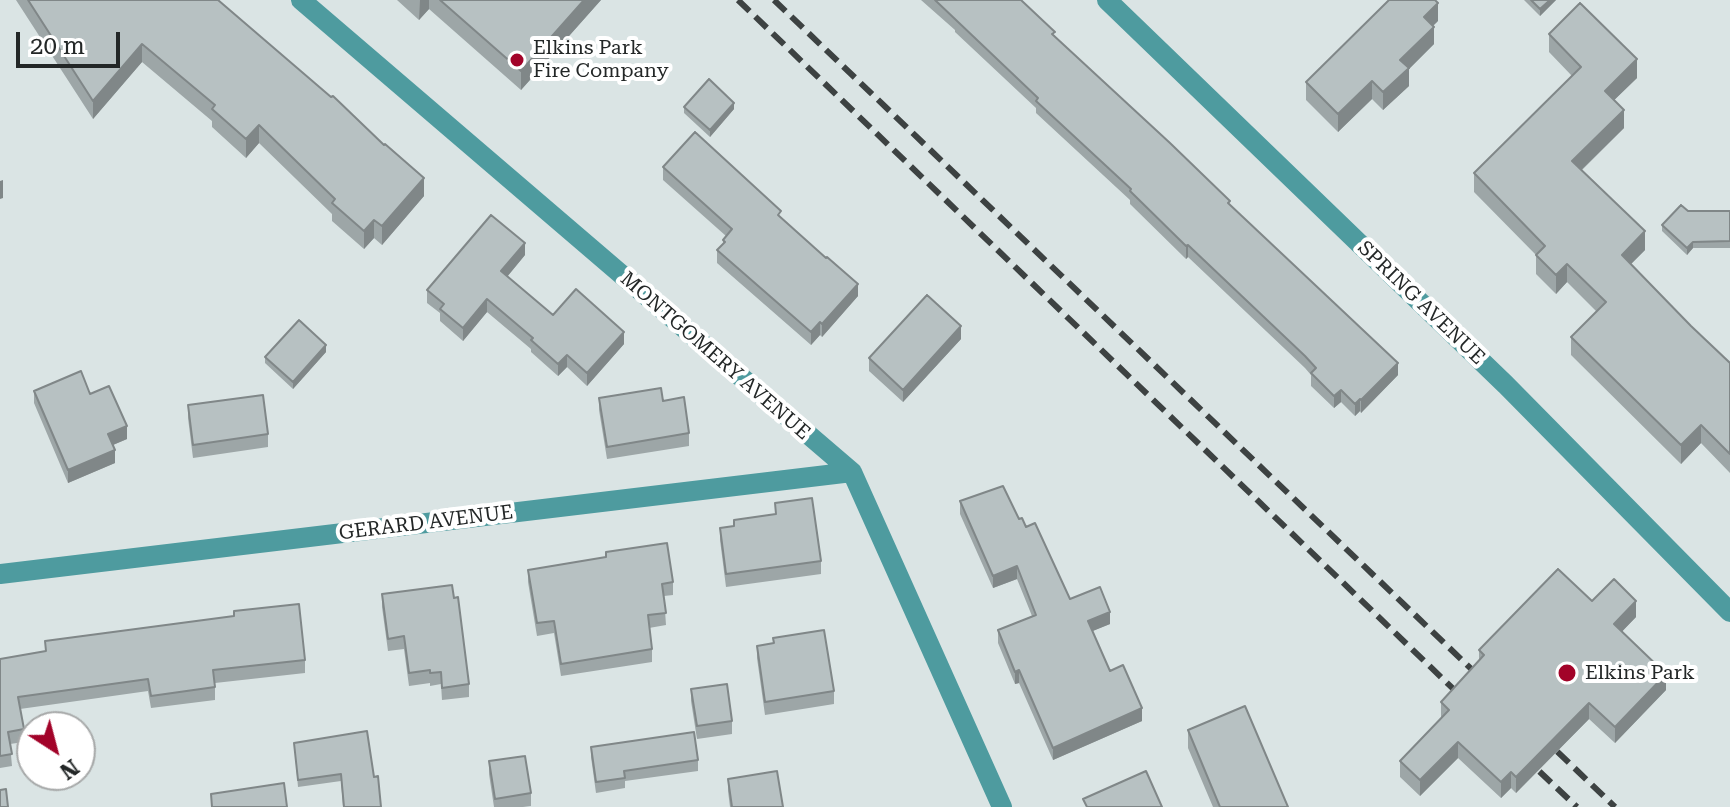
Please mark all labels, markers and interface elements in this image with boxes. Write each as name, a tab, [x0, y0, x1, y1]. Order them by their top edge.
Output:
scale bar	[20, 16, 124, 66]
text: 20 m	[30, 32, 85, 60]
place label: Elkins Park Fire Company	[533, 36, 669, 83]
marker: Elkins Park Fire Company	[508, 51, 526, 69]
street label: SPRING AVENUE	[1352, 236, 1490, 370]
street label: MONTGOMERY AVENUE	[615, 267, 815, 445]
street label: GERARD AVENUE	[338, 500, 514, 546]
place label: Elkins Park	[1585, 661, 1695, 685]
marker: Elkins Park	[1556, 662, 1578, 684]
north arrow	[16, 711, 96, 791]
text: N	[55, 754, 83, 784]

